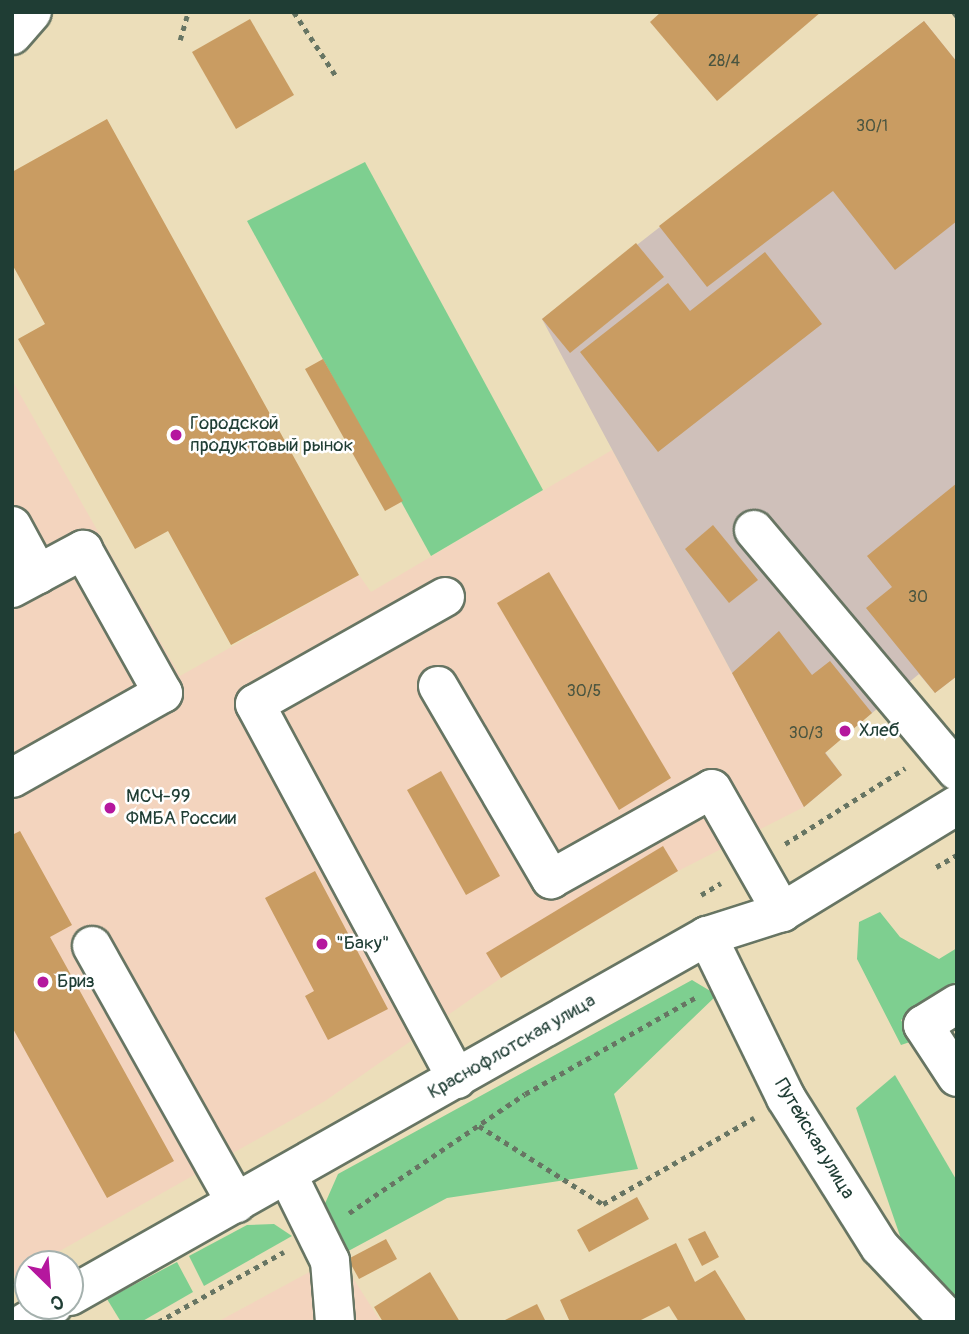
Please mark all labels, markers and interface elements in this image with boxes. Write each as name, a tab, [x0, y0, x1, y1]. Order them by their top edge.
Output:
house number: 28/4	[708, 51, 740, 71]
house number: 30/1	[856, 116, 888, 136]
place label: Городской продуктовый рынок	[190, 413, 353, 457]
marker: Городской продуктовый рынок	[168, 427, 184, 443]
house number: 30	[908, 587, 928, 607]
house number: 30/5	[567, 681, 601, 701]
place label: Хлеб	[859, 720, 899, 742]
house number: 30/3	[789, 723, 823, 743]
marker: Хлеб	[837, 723, 853, 739]
place label: МСЧ-99 ФМБА России	[126, 786, 236, 830]
marker: МСЧ-99 ФМБА России	[100, 798, 120, 818]
place label: "Баку"	[336, 933, 390, 955]
marker: "Баку"	[314, 936, 330, 952]
place label: Бриз	[57, 971, 95, 993]
marker: Бриз	[35, 974, 51, 990]
street label: Краснофлотская улица	[424, 990, 600, 1104]
street label: Путейская улица	[769, 1075, 859, 1203]
north arrow	[14, 1250, 84, 1320]
text: С	[47, 1289, 67, 1316]

